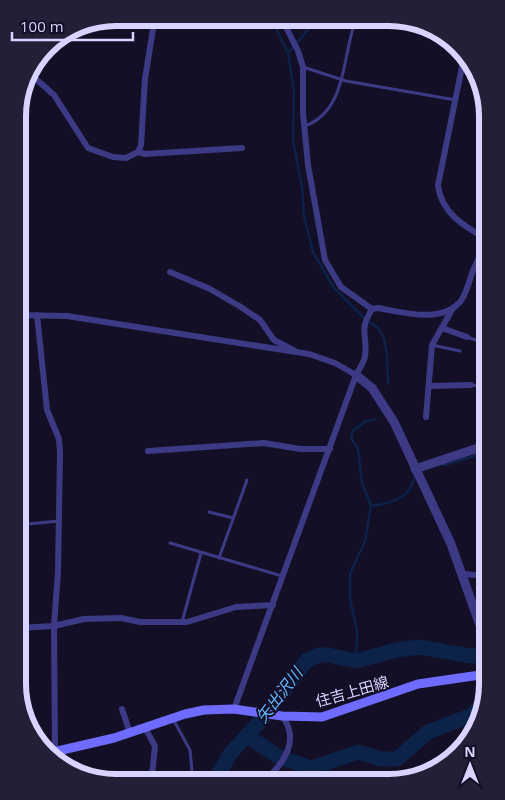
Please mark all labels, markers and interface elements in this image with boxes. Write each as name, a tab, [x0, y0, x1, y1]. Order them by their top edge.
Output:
scale bar	[12, 10, 134, 42]
text: 100 m	[20, 16, 64, 36]
water label: 矢出沢川	[251, 661, 309, 727]
street label: 住吉上田線	[313, 671, 391, 711]
north arrow	[445, 740, 495, 790]
text: N	[464, 742, 476, 761]

